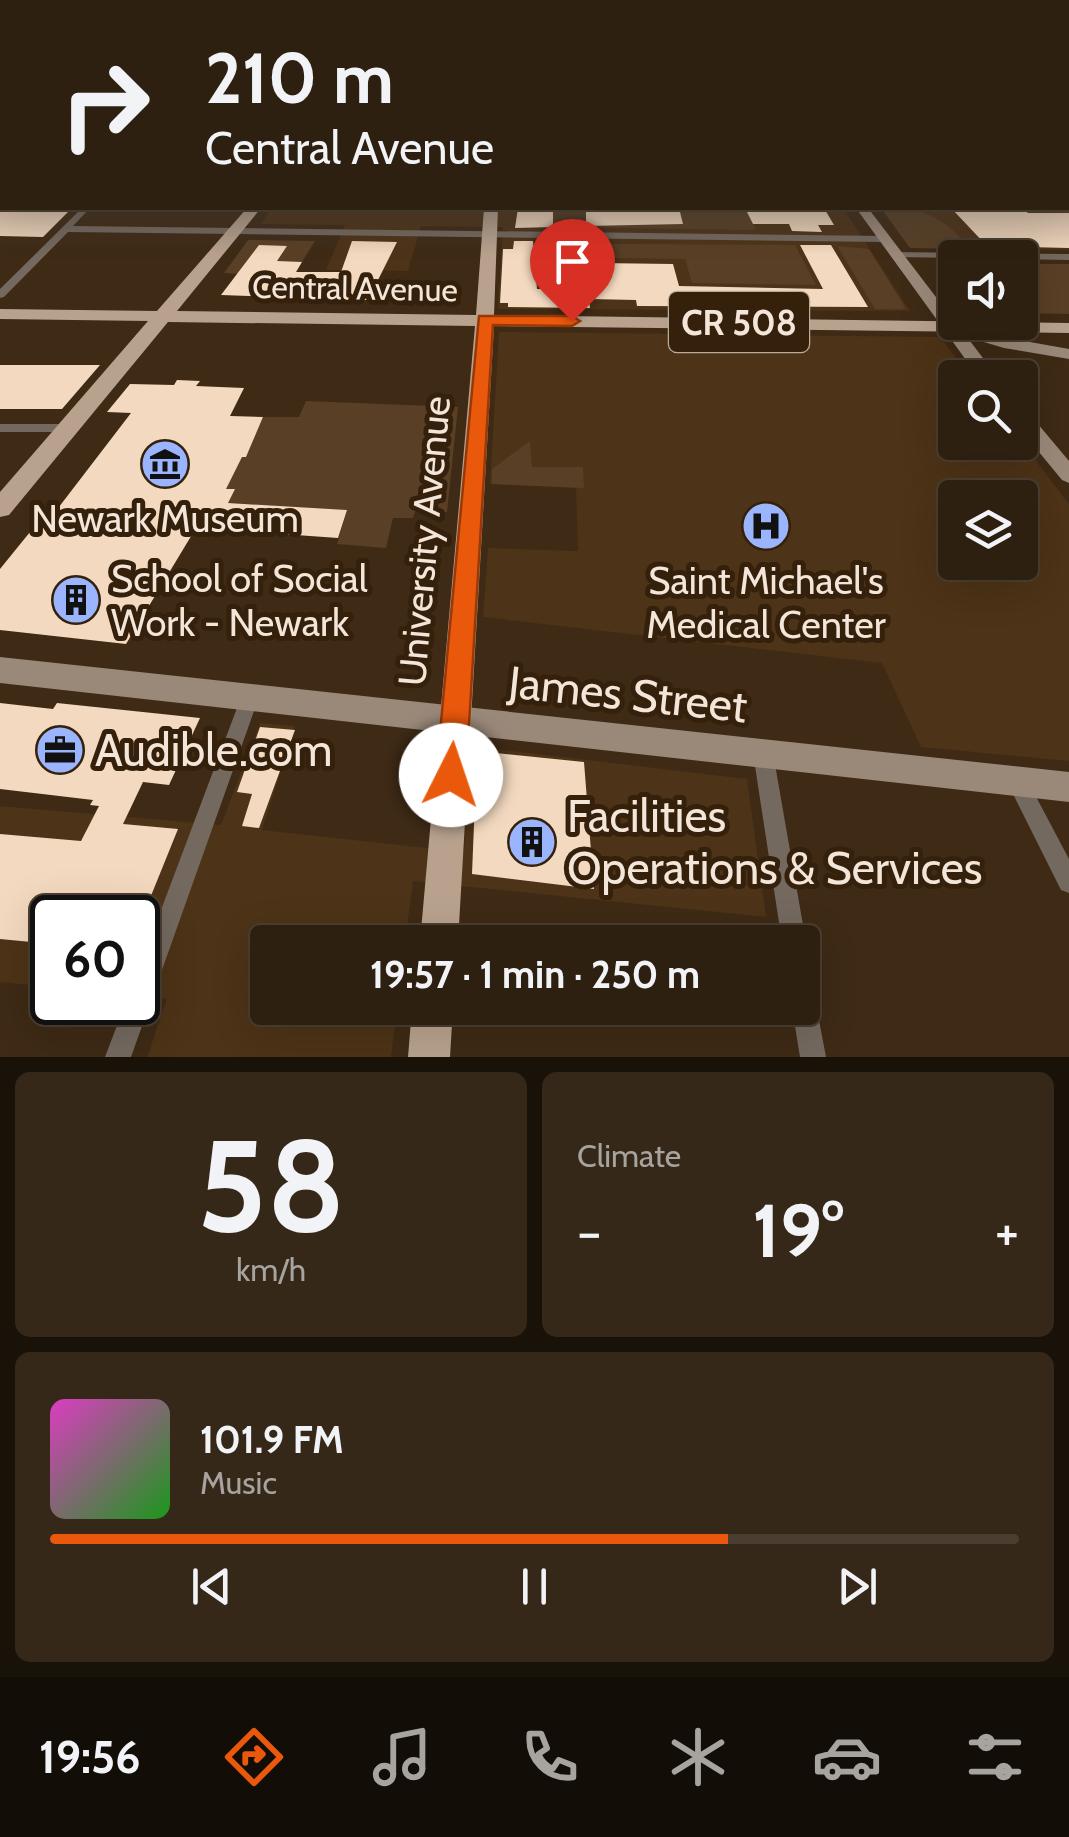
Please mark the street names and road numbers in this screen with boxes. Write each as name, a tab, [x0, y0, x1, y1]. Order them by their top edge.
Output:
street label: Central Avenue	[252, 267, 458, 309]
road number: CR 508	[669, 292, 809, 352]
street label: University Avenue	[388, 394, 460, 688]
street label: James Street	[505, 655, 750, 733]

